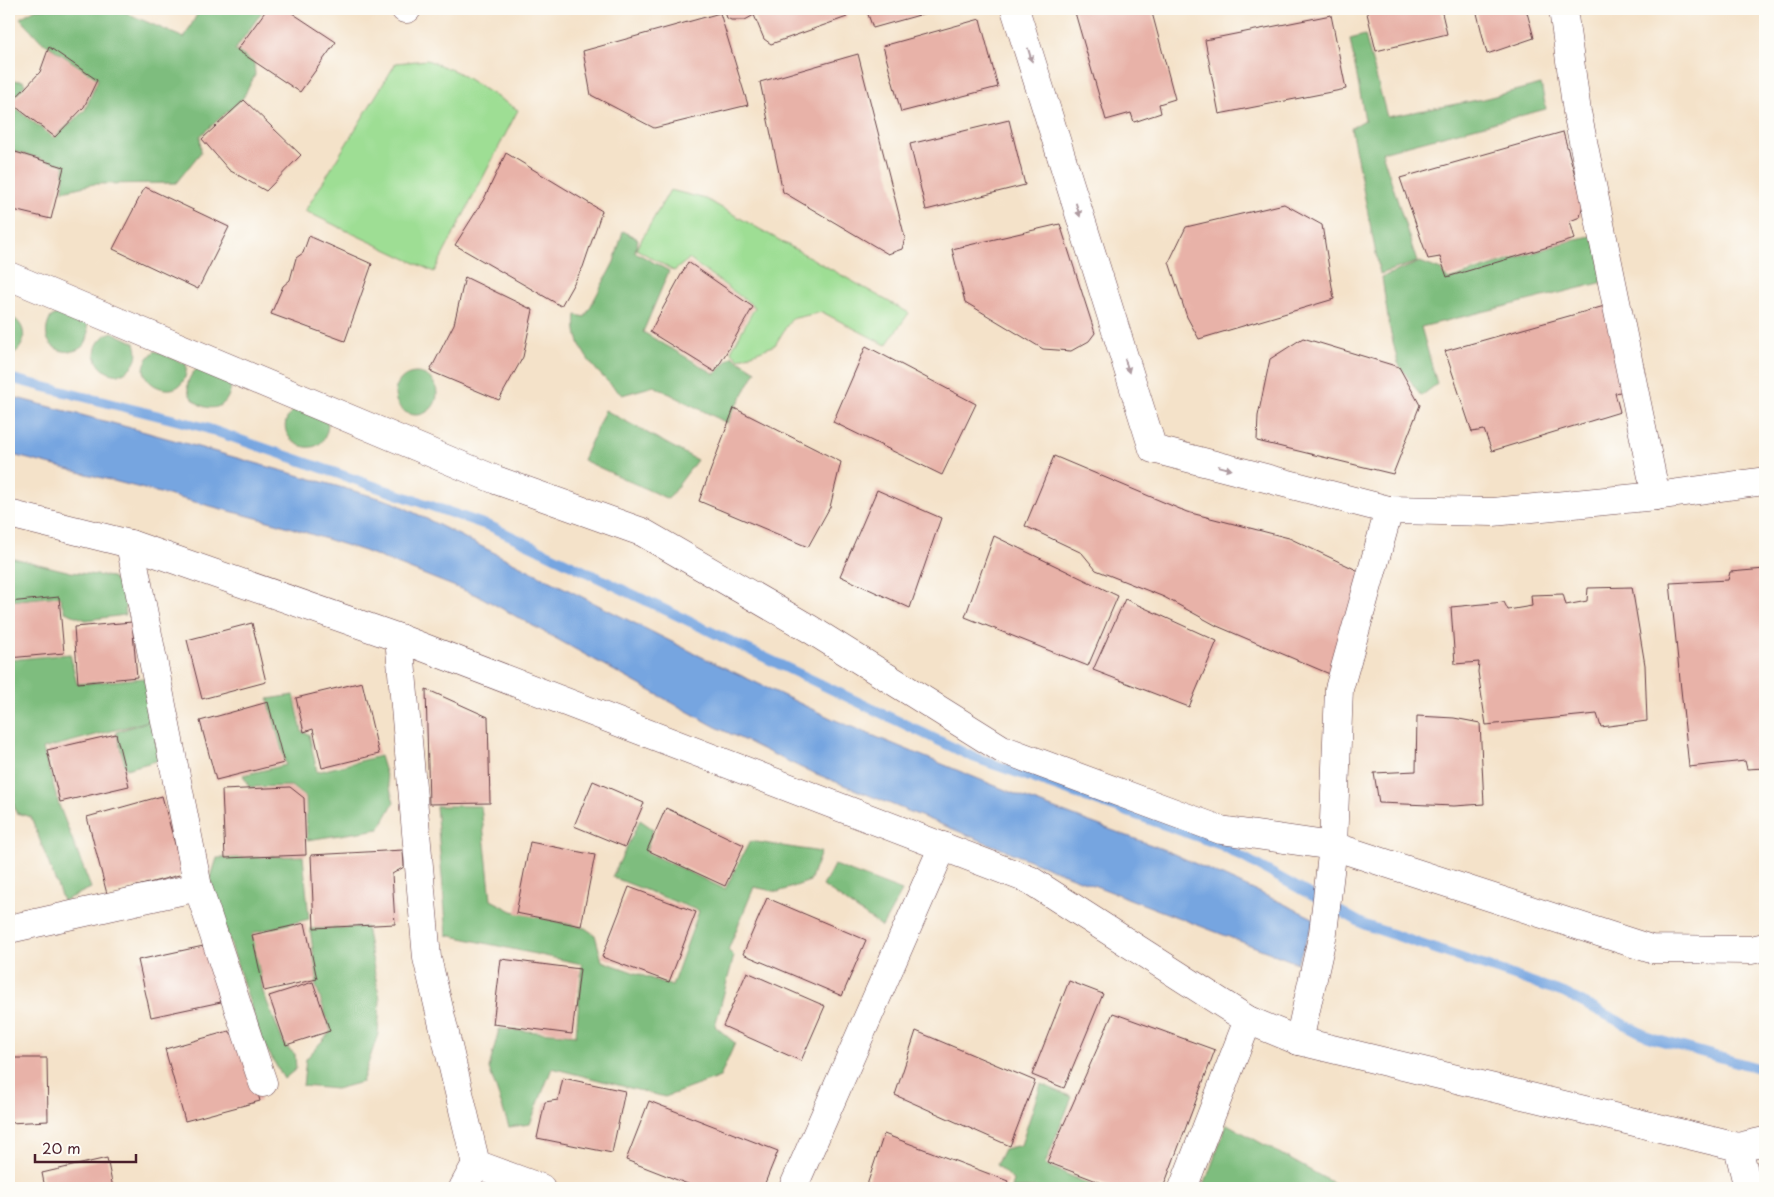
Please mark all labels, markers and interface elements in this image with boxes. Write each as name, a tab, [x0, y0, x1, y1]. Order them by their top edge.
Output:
one-way arrow	[1026, 48, 1034, 63]
one-way arrow	[1075, 203, 1083, 218]
one-way arrow	[1123, 358, 1131, 373]
one-way arrow	[1218, 464, 1233, 472]
scale bar	[35, 1132, 136, 1164]
text: 20 m	[42, 1136, 81, 1159]

